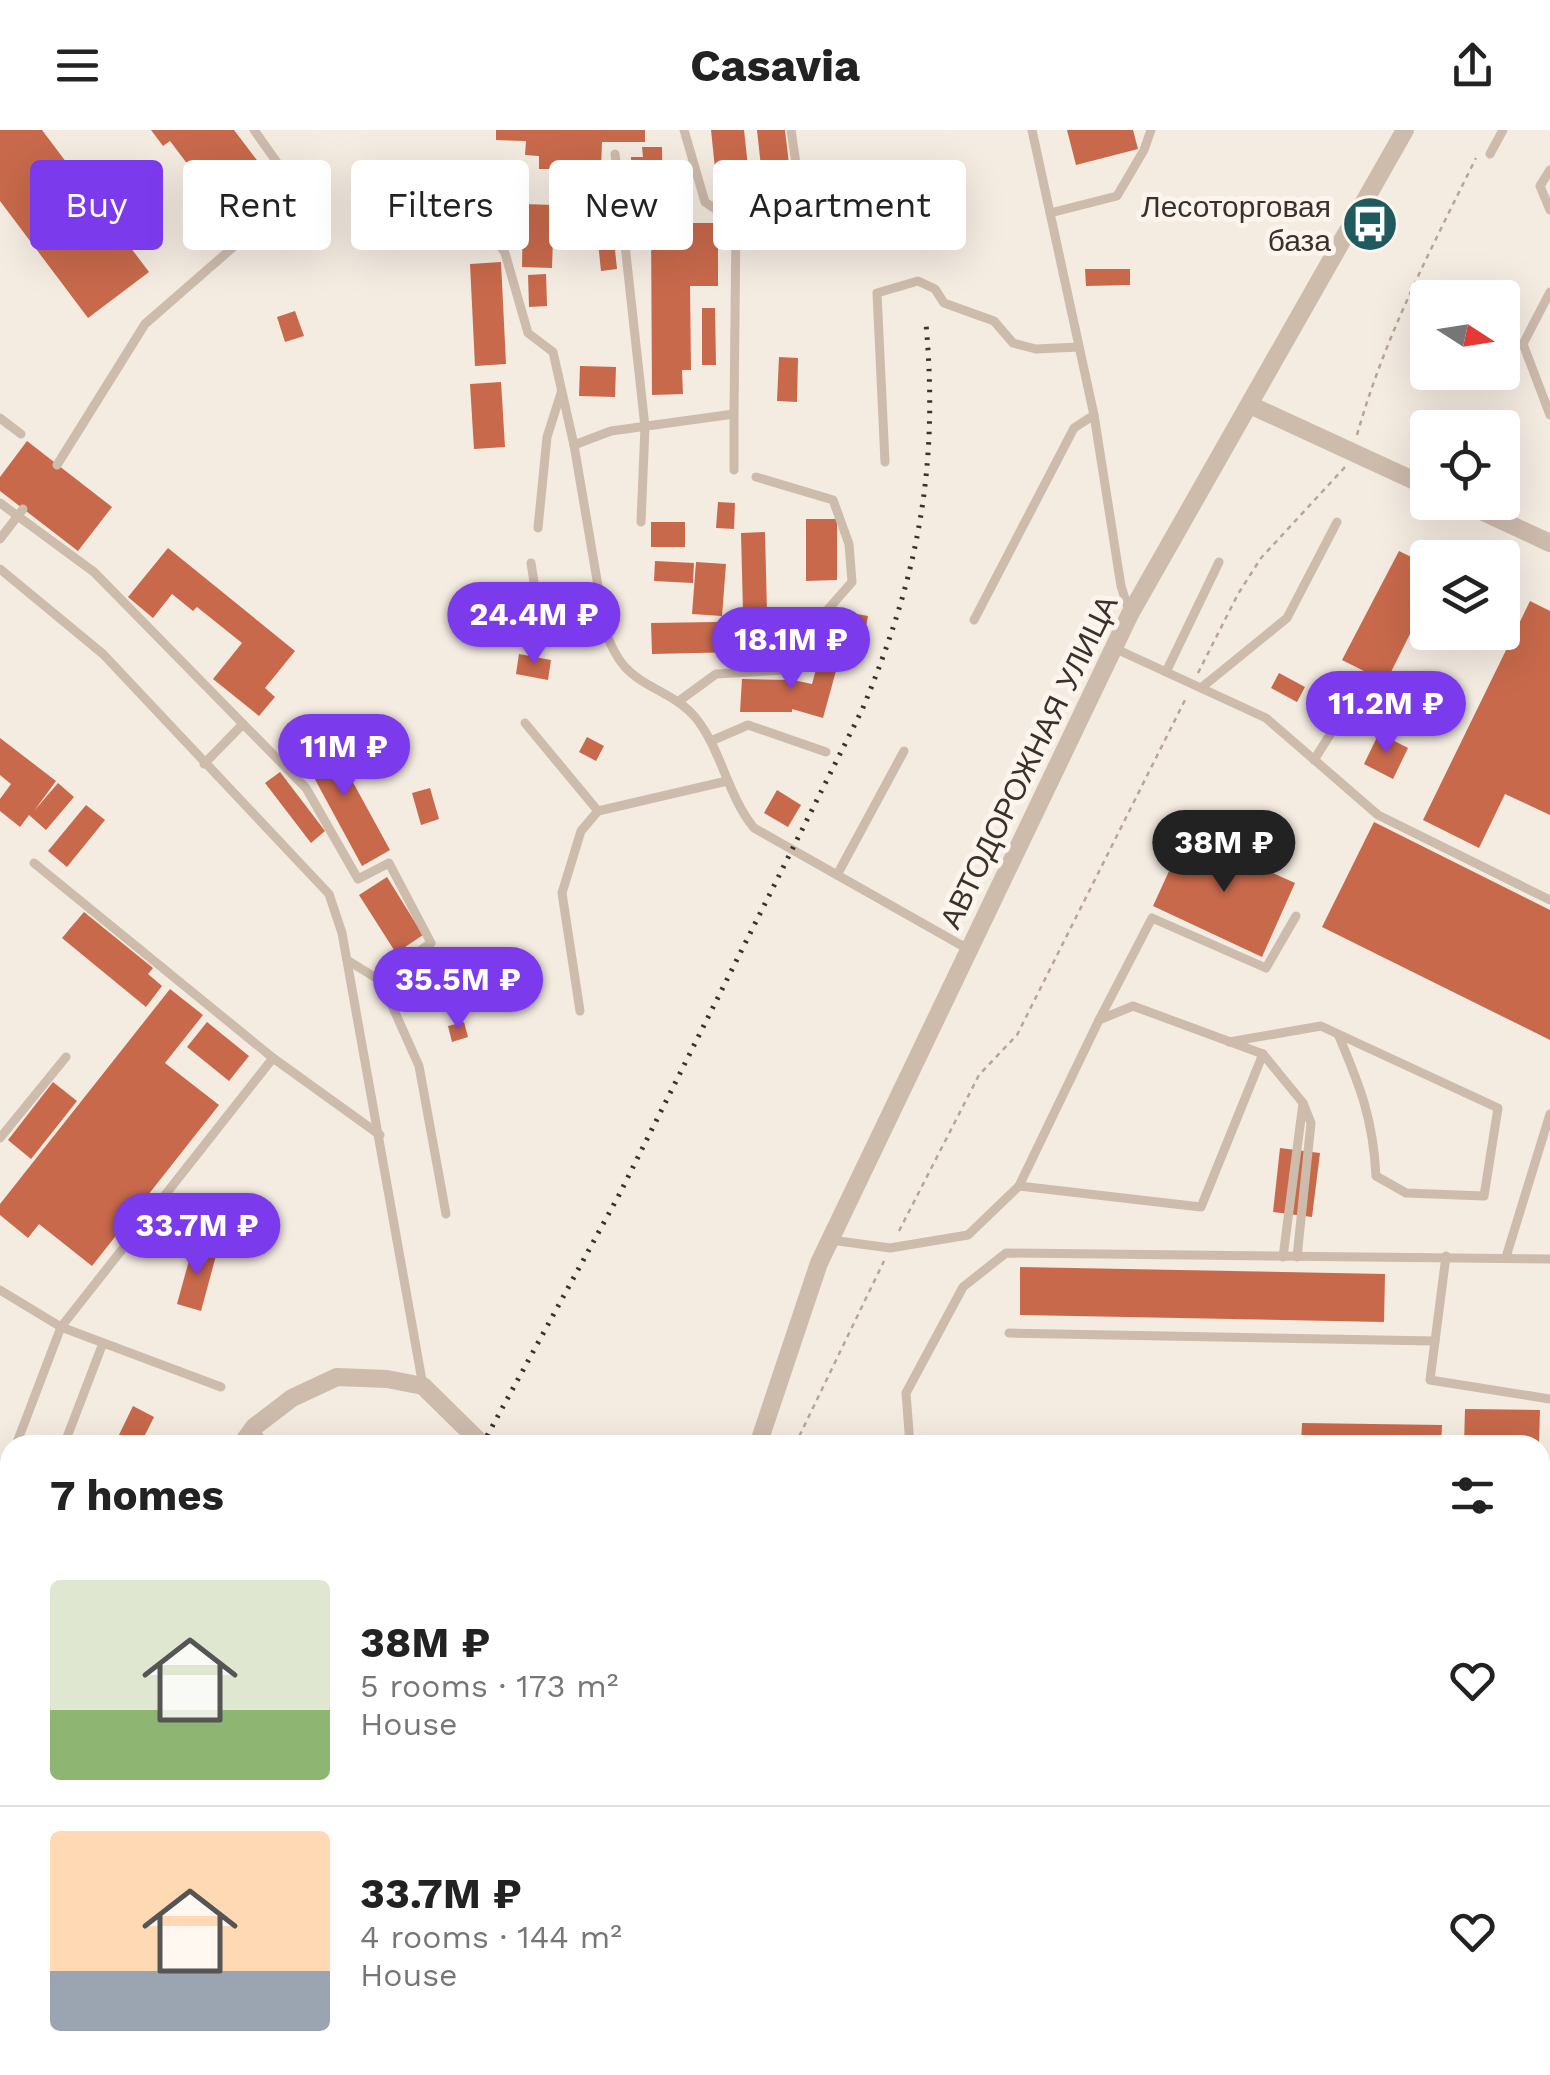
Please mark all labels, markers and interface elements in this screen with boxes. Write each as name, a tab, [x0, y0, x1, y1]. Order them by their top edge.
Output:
icon: menu	[50, 38, 105, 93]
icon: share	[1445, 38, 1500, 93]
text: Casavia	[690, 39, 860, 92]
chip: Buy	[30, 160, 163, 250]
chip: Rent	[183, 160, 331, 250]
chip: Filters	[351, 160, 529, 250]
chip: New	[549, 160, 693, 250]
chip: Apartment	[713, 160, 966, 250]
place label: Лесоторговая база	[1141, 189, 1331, 258]
bus stop icon: Лесоторговая база	[1340, 194, 1400, 254]
north arrow	[1410, 280, 1520, 390]
map controls	[1410, 280, 1520, 650]
button: locate	[1410, 410, 1520, 520]
button: layers	[1410, 540, 1520, 650]
pin: 24.4M ₽	[442, 582, 626, 667]
street label: АВТОДОРОЖНАЯ УЛИЦА	[933, 590, 1125, 934]
text: 24.4M ₽	[469, 595, 599, 633]
pin: 18.1M ₽	[699, 607, 883, 692]
text: 18.1M ₽	[734, 620, 848, 658]
pin: 11.2M ₽	[1294, 671, 1478, 756]
text: 11.2M ₽	[1328, 684, 1444, 722]
pin: 11M ₽	[274, 714, 414, 799]
text: 11M ₽	[300, 727, 388, 765]
pin: 38M ₽	[1154, 810, 1294, 895]
text: 38M ₽	[1174, 823, 1274, 861]
pin: 35.5M ₽	[366, 947, 550, 1032]
text: 35.5M ₽	[395, 960, 521, 998]
pin: 33.7M ₽	[105, 1193, 289, 1278]
text: 33.7M ₽	[135, 1206, 259, 1244]
icon: filters	[1445, 1468, 1500, 1523]
text: 7 homes	[50, 1471, 224, 1520]
text: 38M ₽	[360, 1618, 490, 1667]
icon: home	[130, 1620, 250, 1740]
icon: heart	[1445, 1653, 1500, 1708]
text: 5 rooms · 173 m²	[360, 1667, 618, 1705]
text: House	[360, 1705, 458, 1743]
text: 33.7M ₽	[360, 1869, 522, 1918]
icon: home	[130, 1871, 250, 1991]
icon: heart	[1445, 1904, 1500, 1959]
text: 4 rooms · 144 m²	[360, 1918, 622, 1956]
text: House	[360, 1956, 458, 1994]

